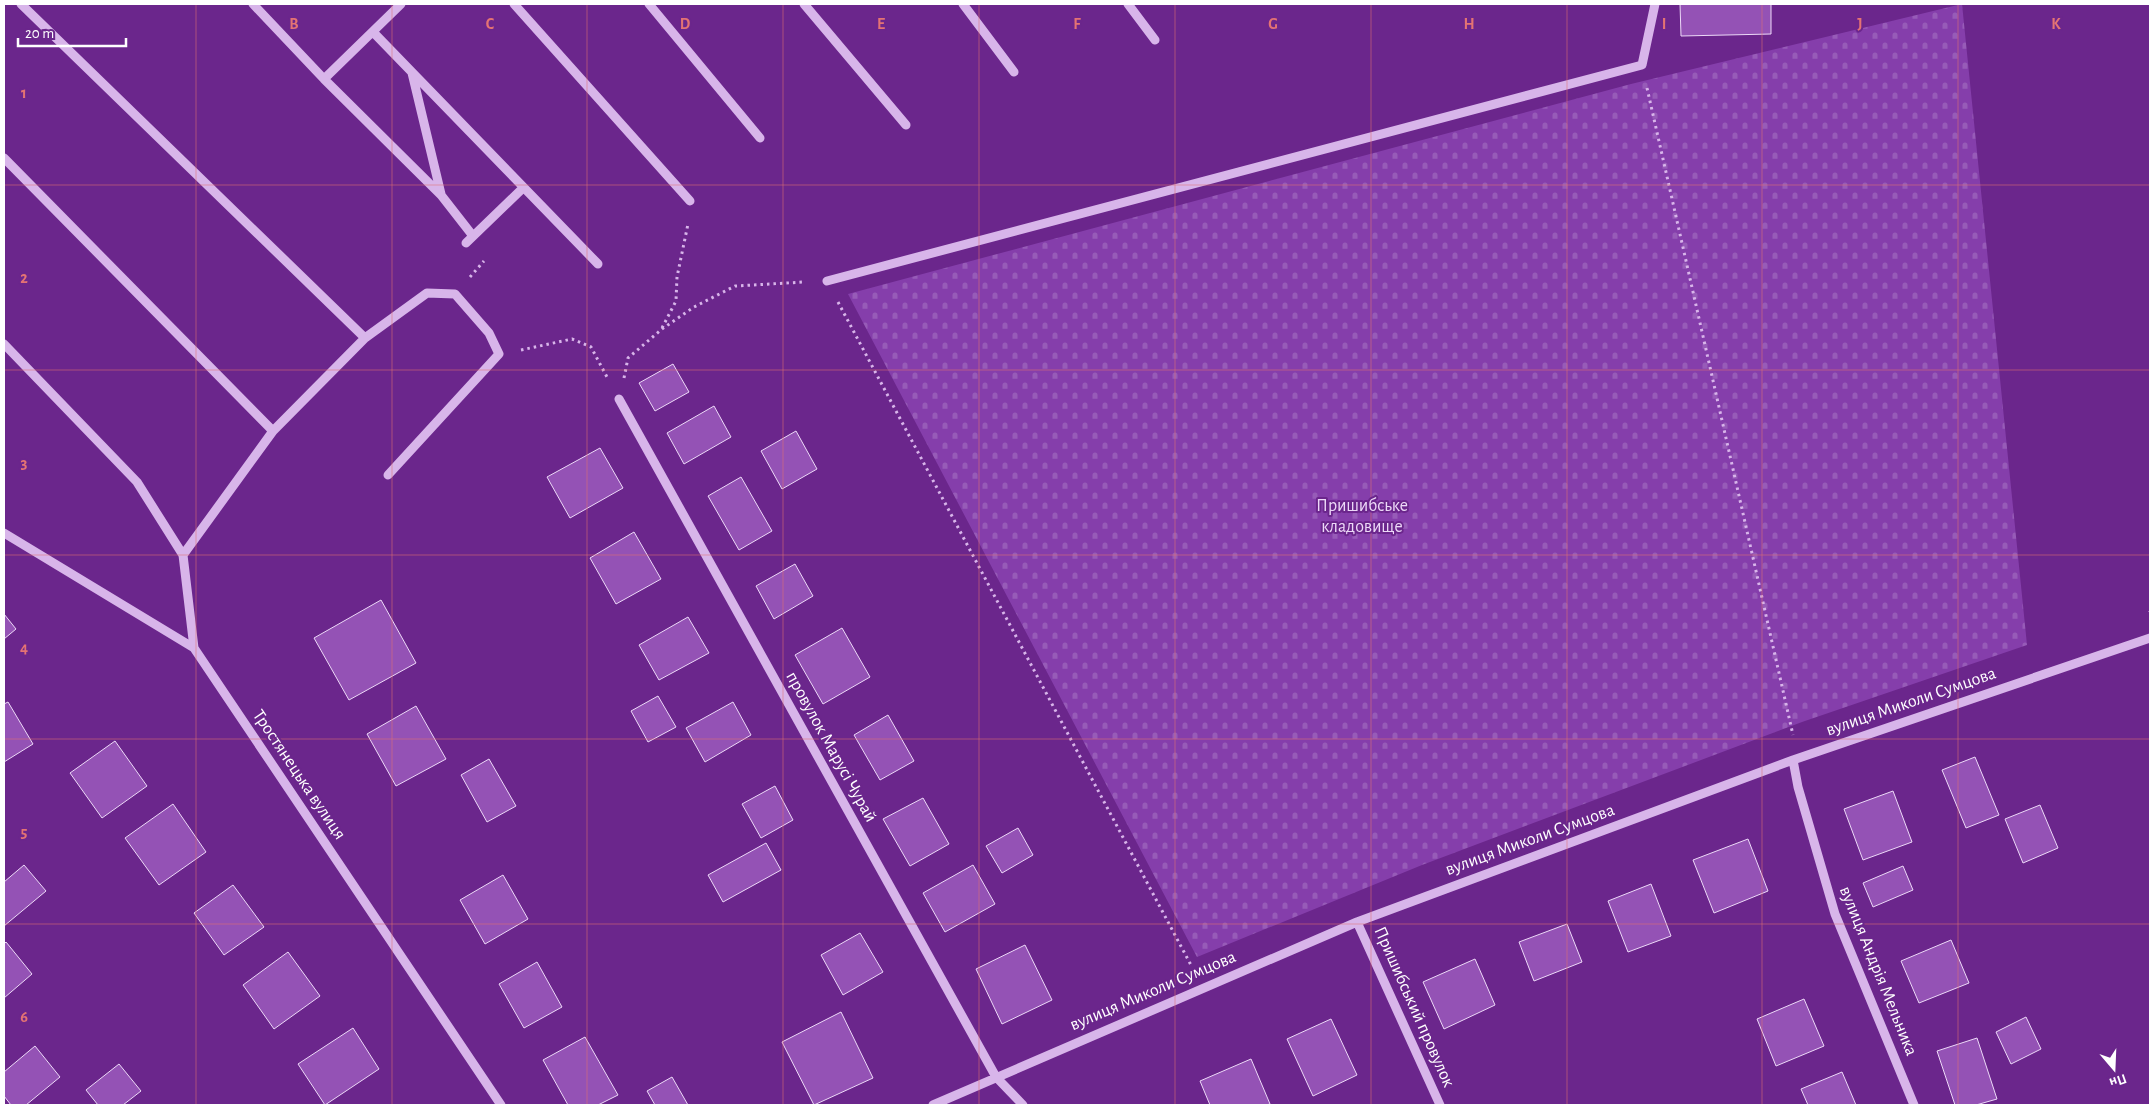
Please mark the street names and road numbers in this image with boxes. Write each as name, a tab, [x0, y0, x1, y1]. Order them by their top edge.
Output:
street label: вулиця Миколи Сумцова	[1824, 664, 1998, 740]
street label: провулок Марусі Чурай	[782, 669, 880, 825]
street label: Тростянецька вулиця	[249, 707, 349, 843]
street label: вулиця Миколи Сумцова	[1443, 801, 1617, 879]
street label: вулиця Андрія Мельника	[1836, 884, 1920, 1058]
street label: Пришибський провулок	[1370, 924, 1459, 1091]
street label: вулиця Миколи Сумцова	[1067, 948, 1239, 1034]

